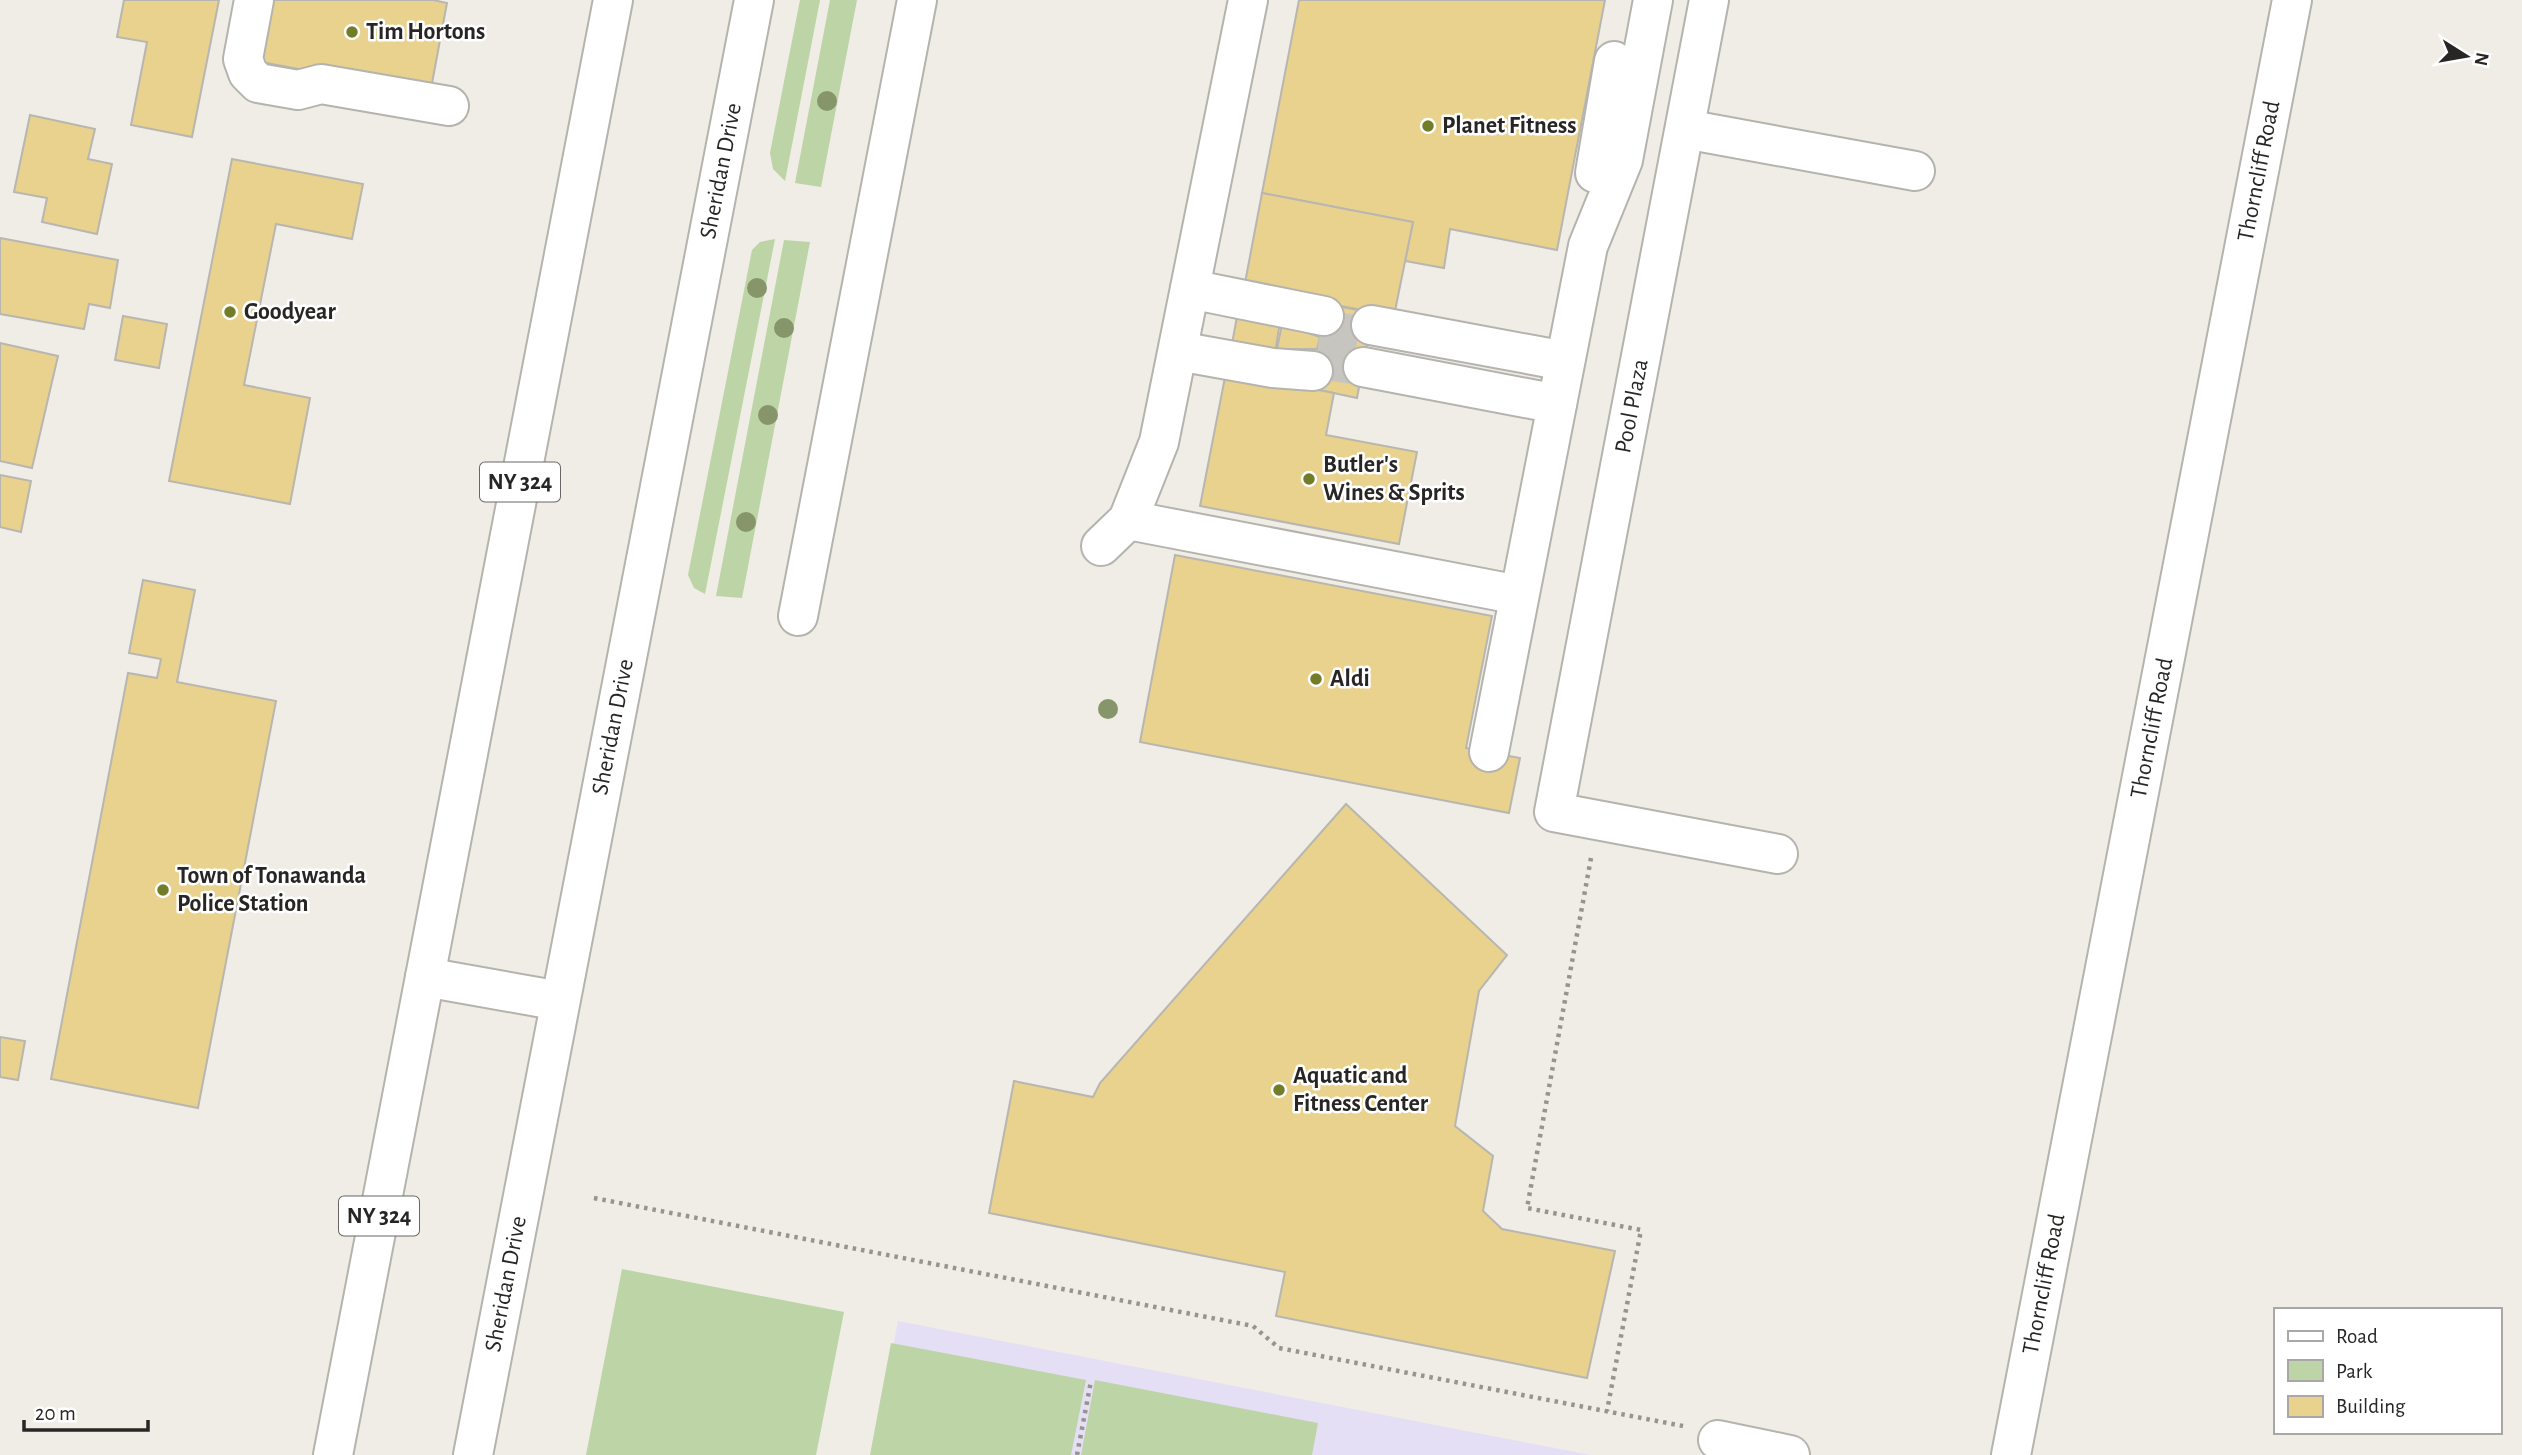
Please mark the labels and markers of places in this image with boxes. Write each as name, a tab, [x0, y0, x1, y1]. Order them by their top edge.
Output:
place label: Tim Hortons	[366, 20, 485, 44]
marker: Tim Hortons	[344, 24, 360, 40]
place label: Planet Fitness	[1442, 114, 1577, 138]
marker: Planet Fitness	[1420, 118, 1436, 134]
place label: Goodyear	[244, 300, 336, 324]
marker: Goodyear	[222, 304, 238, 320]
place label: Butler's Wines & Sprits	[1323, 453, 1465, 505]
marker: Butler's Wines & Sprits	[1301, 471, 1317, 487]
place label: Aldi	[1330, 667, 1370, 691]
marker: Aldi	[1308, 671, 1324, 687]
place label: Town of Tonawanda Police Station	[177, 864, 366, 916]
marker: Town of Tonawanda Police Station	[155, 882, 171, 898]
place label: Aquatic and Fitness Center	[1293, 1064, 1429, 1116]
marker: Aquatic and Fitness Center	[1271, 1082, 1287, 1098]

